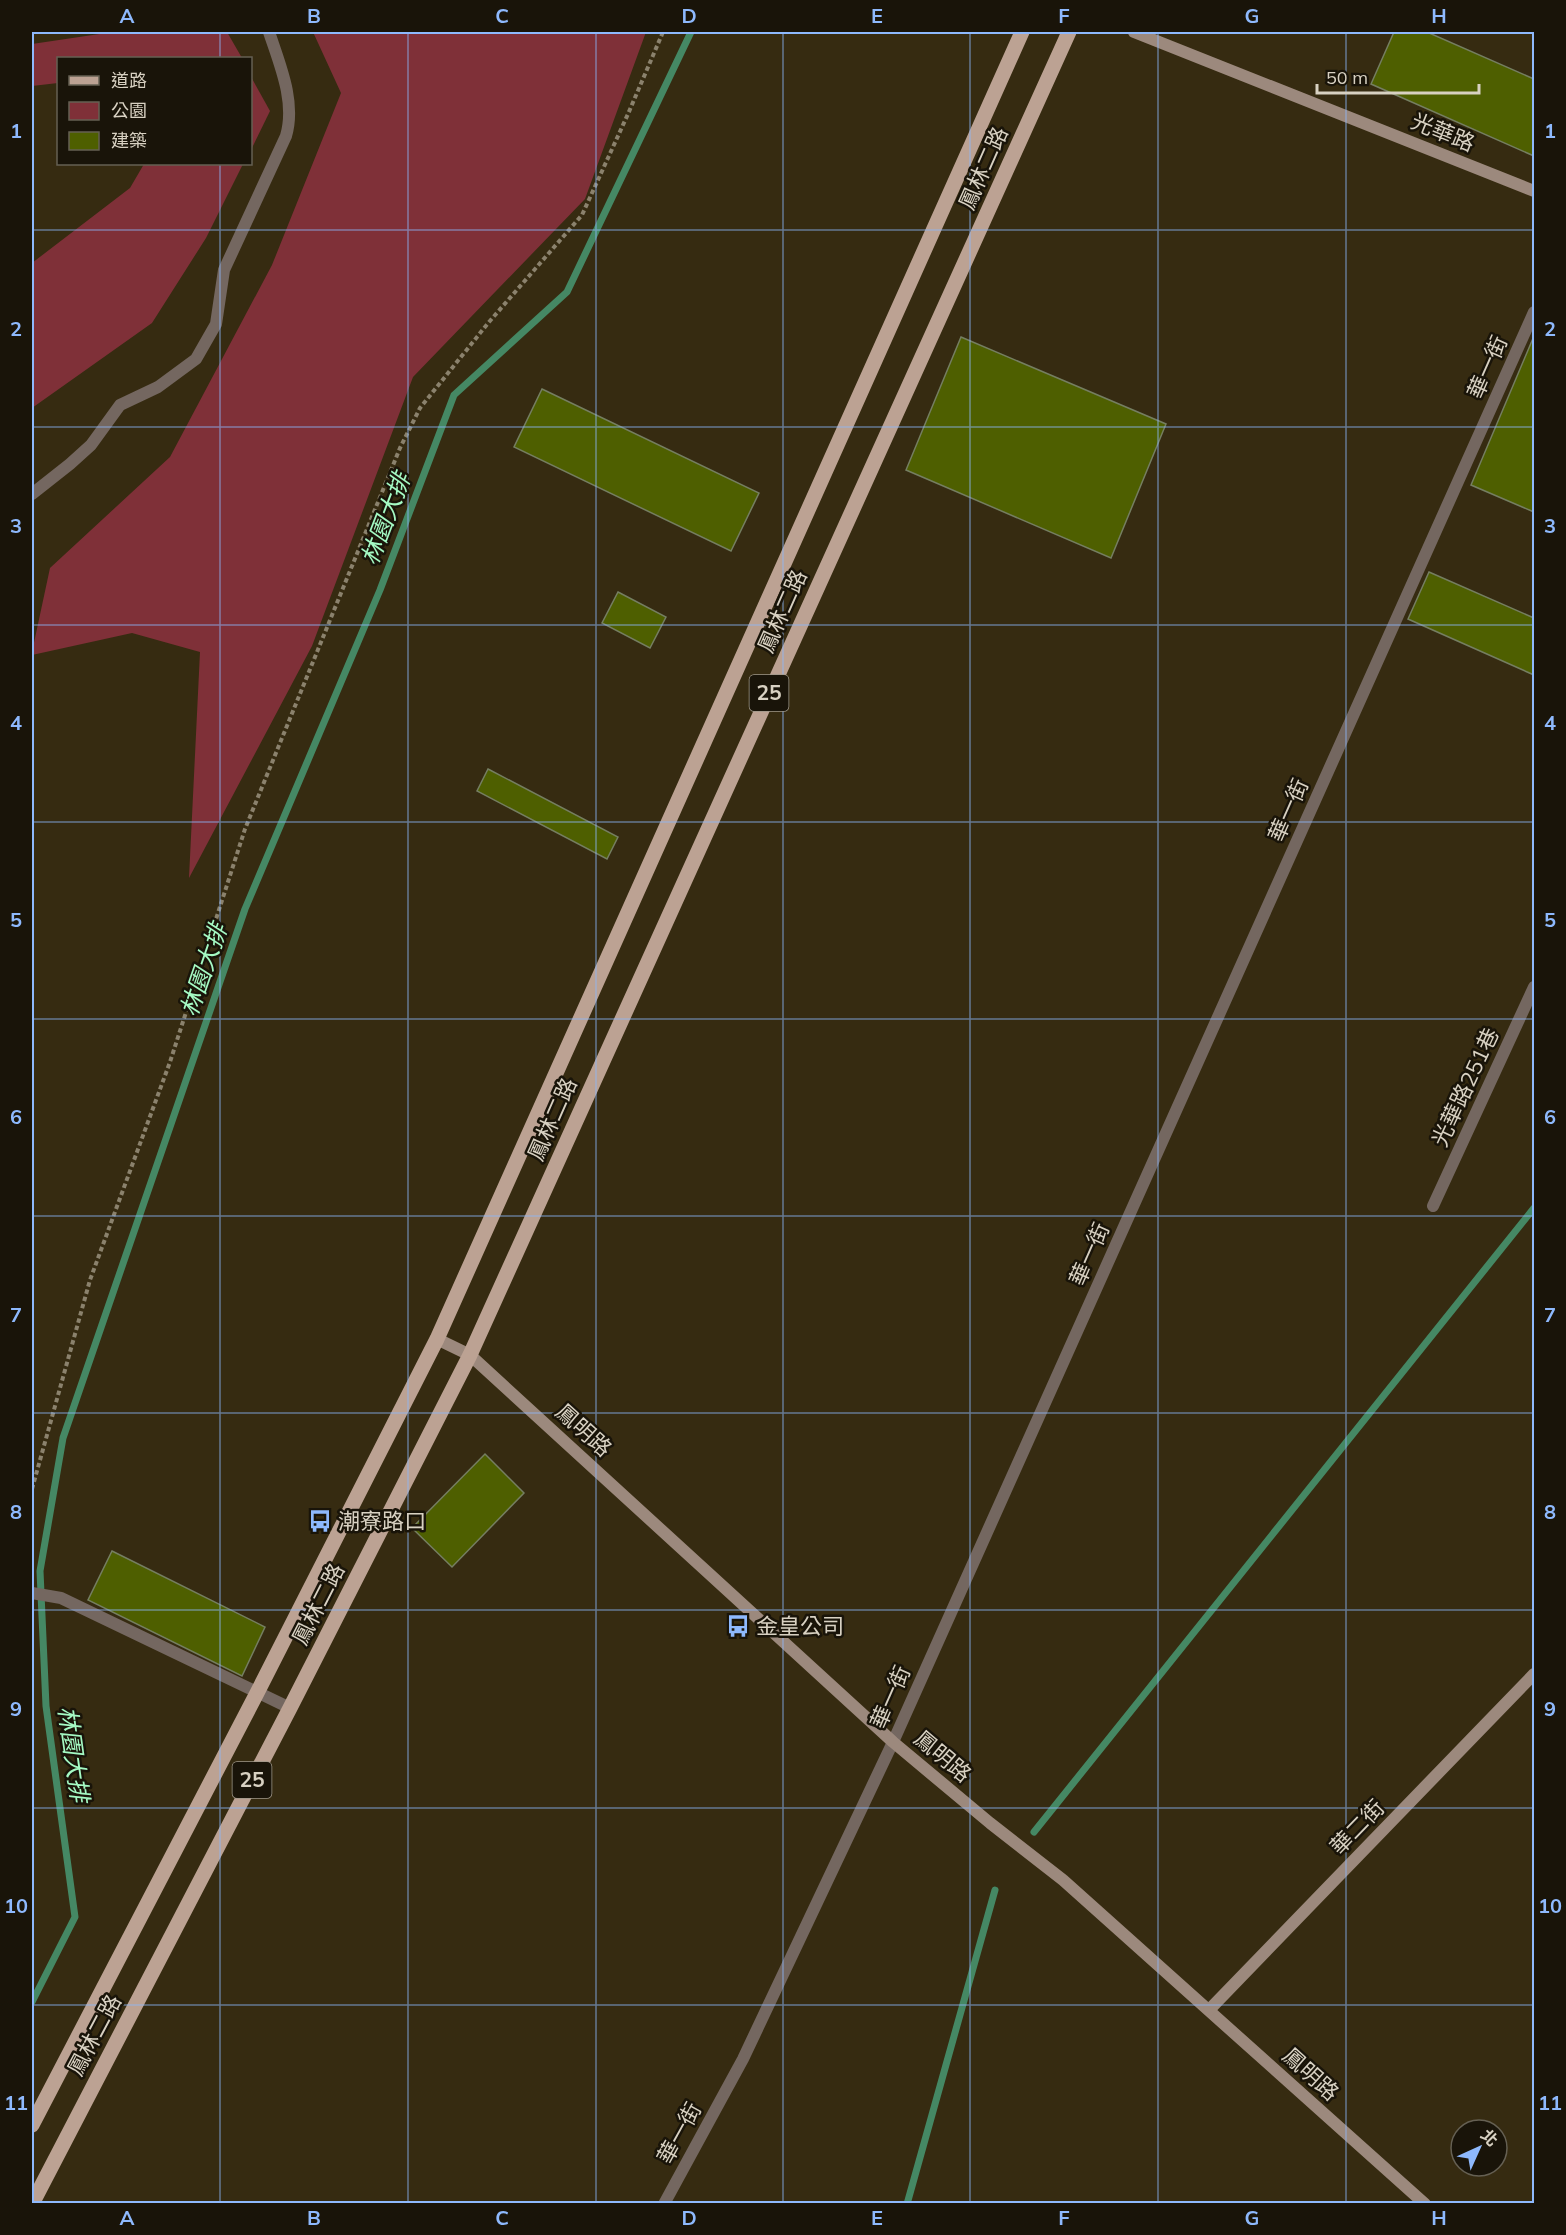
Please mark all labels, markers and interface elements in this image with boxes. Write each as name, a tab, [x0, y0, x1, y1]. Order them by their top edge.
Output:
text: A	[120, 3, 135, 28]
text: B	[307, 3, 321, 28]
text: C	[495, 3, 509, 28]
text: D	[681, 3, 697, 28]
text: E	[871, 3, 883, 28]
text: F	[1058, 3, 1070, 28]
text: G	[1245, 3, 1259, 28]
text: H	[1431, 3, 1447, 28]
legend	[57, 57, 252, 165]
scale bar	[1317, 57, 1479, 95]
text: 50 m	[1326, 66, 1368, 89]
text: 道路	[111, 69, 147, 92]
text: 公園	[111, 99, 147, 122]
street label: 光華路	[1407, 107, 1479, 157]
text: 1	[10, 118, 22, 143]
text: 1	[1544, 118, 1556, 143]
street label: 鳳林二路	[952, 122, 1014, 214]
text: 建築	[111, 129, 147, 152]
text: 2	[10, 316, 22, 341]
text: 2	[1544, 316, 1556, 341]
street label: 華一街	[1461, 331, 1513, 403]
water label: 林園大排	[354, 466, 417, 569]
text: 3	[10, 513, 22, 538]
text: 3	[1544, 513, 1556, 538]
street label: 鳳林二路	[751, 565, 813, 657]
road number: 25	[750, 675, 788, 711]
text: 4	[10, 710, 22, 735]
text: 4	[1544, 710, 1556, 735]
street label: 華一街	[1262, 774, 1314, 846]
text: 5	[10, 907, 22, 932]
text: 5	[1544, 907, 1556, 932]
water label: 林園大排	[173, 917, 234, 1020]
street label: 光華路251巷	[1425, 1023, 1505, 1151]
street label: 鳳林二路	[521, 1073, 583, 1165]
text: 6	[10, 1104, 22, 1129]
text: 6	[1544, 1104, 1556, 1129]
street label: 華一街	[1063, 1218, 1115, 1290]
text: 7	[10, 1302, 22, 1327]
text: 7	[1544, 1302, 1556, 1327]
street label: 鳳明路	[550, 1398, 618, 1462]
text: 8	[10, 1499, 22, 1524]
text: 8	[1544, 1499, 1556, 1524]
place label: 潮寮路口	[338, 1507, 426, 1535]
bus stop icon: 潮寮路口	[307, 1508, 333, 1534]
street label: 鳳林二路	[286, 1558, 350, 1650]
place label: 金皇公司	[756, 1612, 844, 1640]
bus stop icon: 金皇公司	[725, 1613, 751, 1639]
street label: 華一街	[864, 1661, 916, 1733]
text: 9	[10, 1696, 22, 1721]
text: 9	[1544, 1696, 1556, 1721]
water label: 林園大排	[52, 1704, 96, 1806]
street label: 鳳明路	[909, 1724, 977, 1788]
road number: 25	[232, 1762, 272, 1798]
street label: 華二街	[1324, 1794, 1390, 1860]
text: 10	[4, 1893, 28, 1918]
text: 10	[1538, 1893, 1562, 1918]
street label: 鳳林二路	[61, 1990, 127, 2080]
street label: 鳳明路	[1277, 2042, 1345, 2106]
text: 11	[4, 2090, 28, 2115]
text: 11	[1538, 2090, 1562, 2115]
street label: 華一街	[651, 2097, 707, 2169]
north arrow	[1449, 2118, 1509, 2178]
text: 北	[1477, 2125, 1502, 2150]
text: A	[120, 2205, 135, 2230]
text: B	[307, 2205, 321, 2230]
text: C	[495, 2205, 509, 2230]
text: D	[681, 2205, 697, 2230]
text: E	[871, 2205, 883, 2230]
text: F	[1058, 2205, 1070, 2230]
text: G	[1245, 2205, 1259, 2230]
text: H	[1431, 2205, 1447, 2230]

